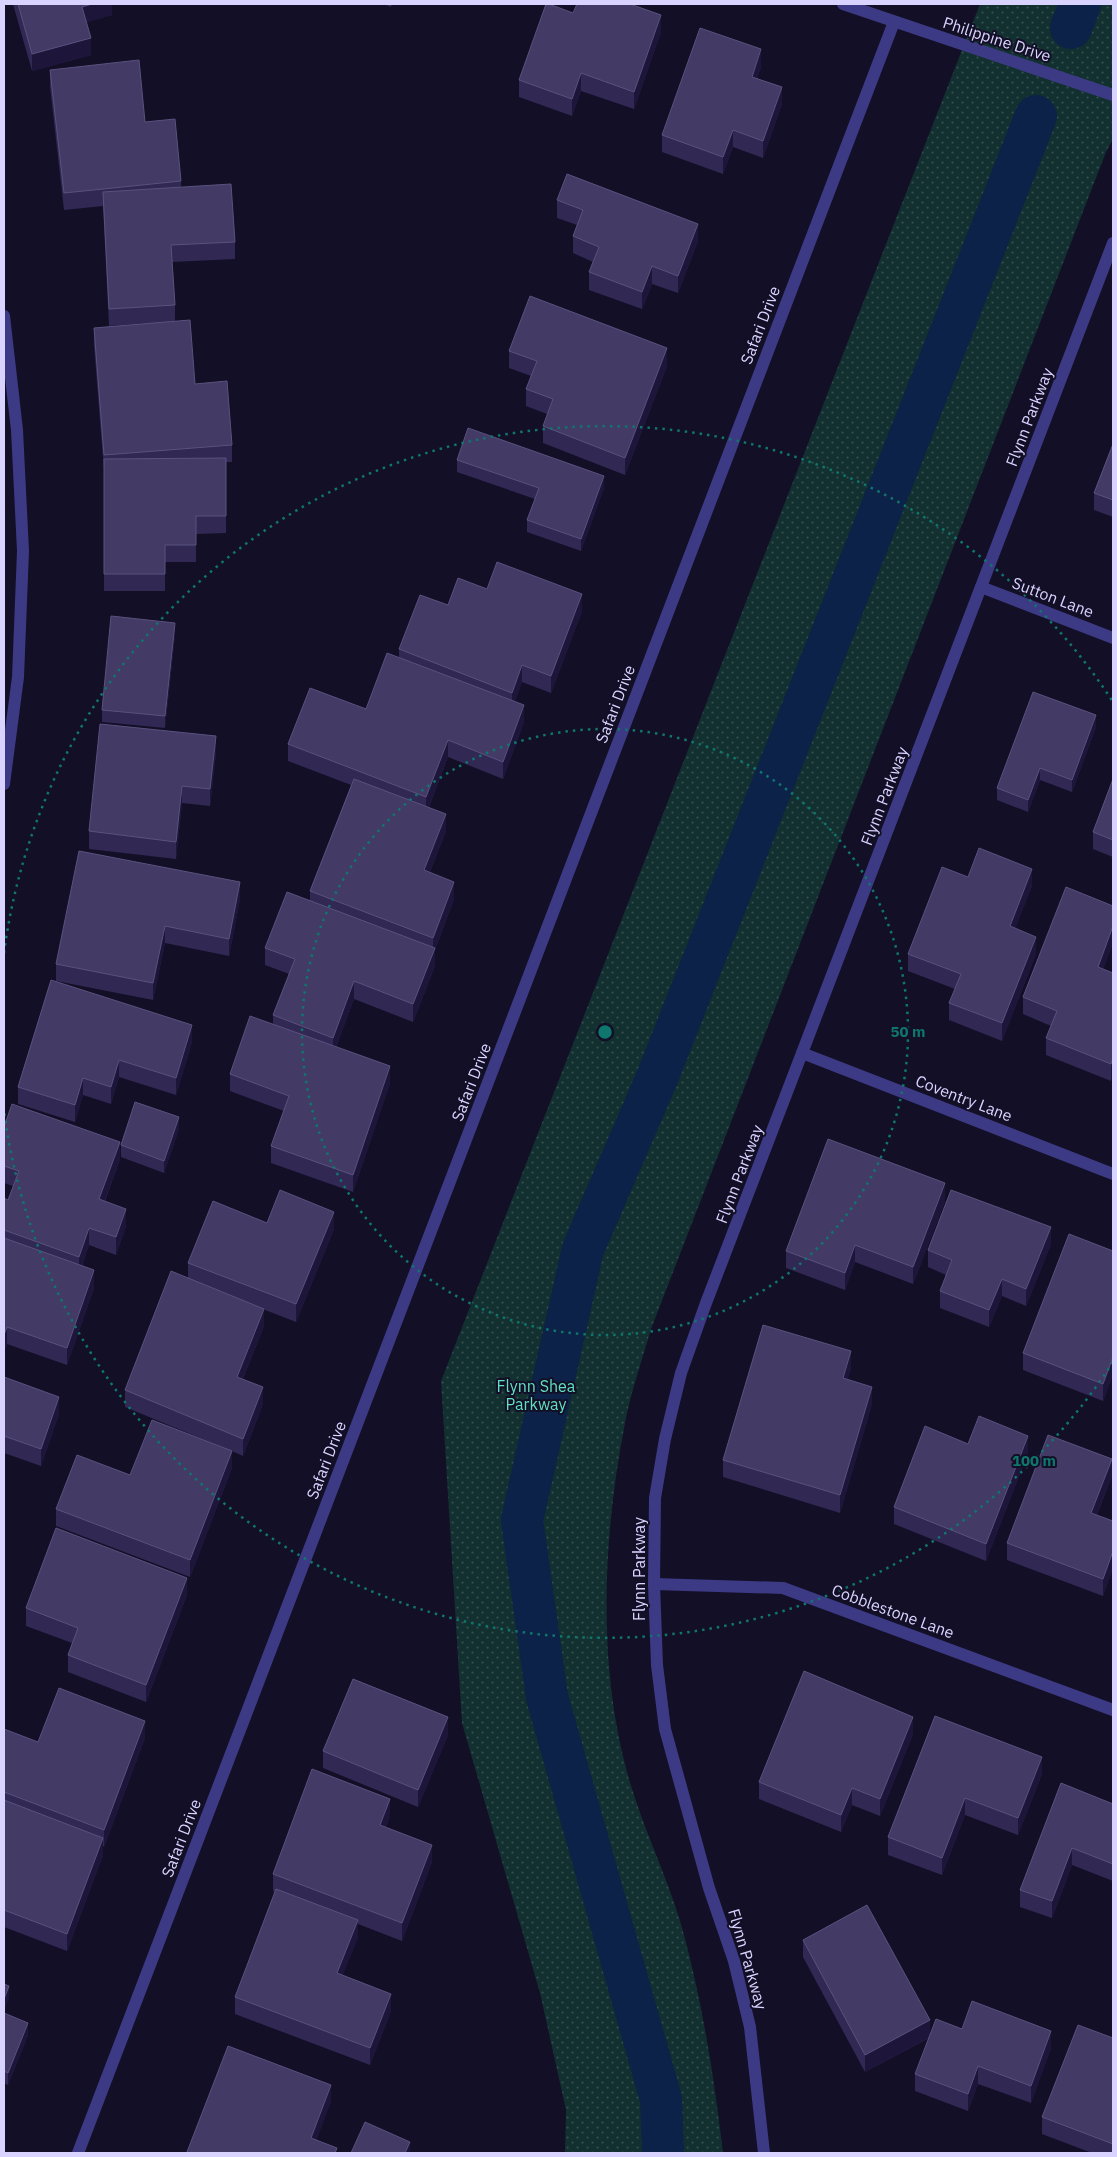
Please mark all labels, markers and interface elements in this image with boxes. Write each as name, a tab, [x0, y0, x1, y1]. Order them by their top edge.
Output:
street label: Philippine Drive	[940, 12, 1054, 66]
street label: Safari Drive	[736, 283, 784, 367]
street label: Flynn Parkway	[1001, 365, 1057, 469]
street label: Sutton Lane	[1009, 572, 1097, 622]
street label: Safari Drive	[591, 662, 639, 746]
street label: Flynn Parkway	[856, 744, 912, 848]
text: 50 m	[891, 1022, 925, 1041]
centre of rings	[596, 1023, 614, 1041]
street label: Safari Drive	[447, 1040, 495, 1124]
street label: Coventry Lane	[913, 1070, 1015, 1126]
street label: Flynn Parkway	[711, 1122, 767, 1226]
park label: Flynn Shea Parkway	[497, 1376, 576, 1414]
street label: Safari Drive	[302, 1418, 350, 1502]
text: 100 m	[1012, 1451, 1056, 1470]
street label: Flynn Parkway	[629, 1517, 649, 1621]
street label: Cobblestone Lane	[829, 1580, 957, 1643]
street label: Safari Drive	[157, 1796, 205, 1880]
street label: Flynn Parkway	[724, 1906, 772, 2012]

